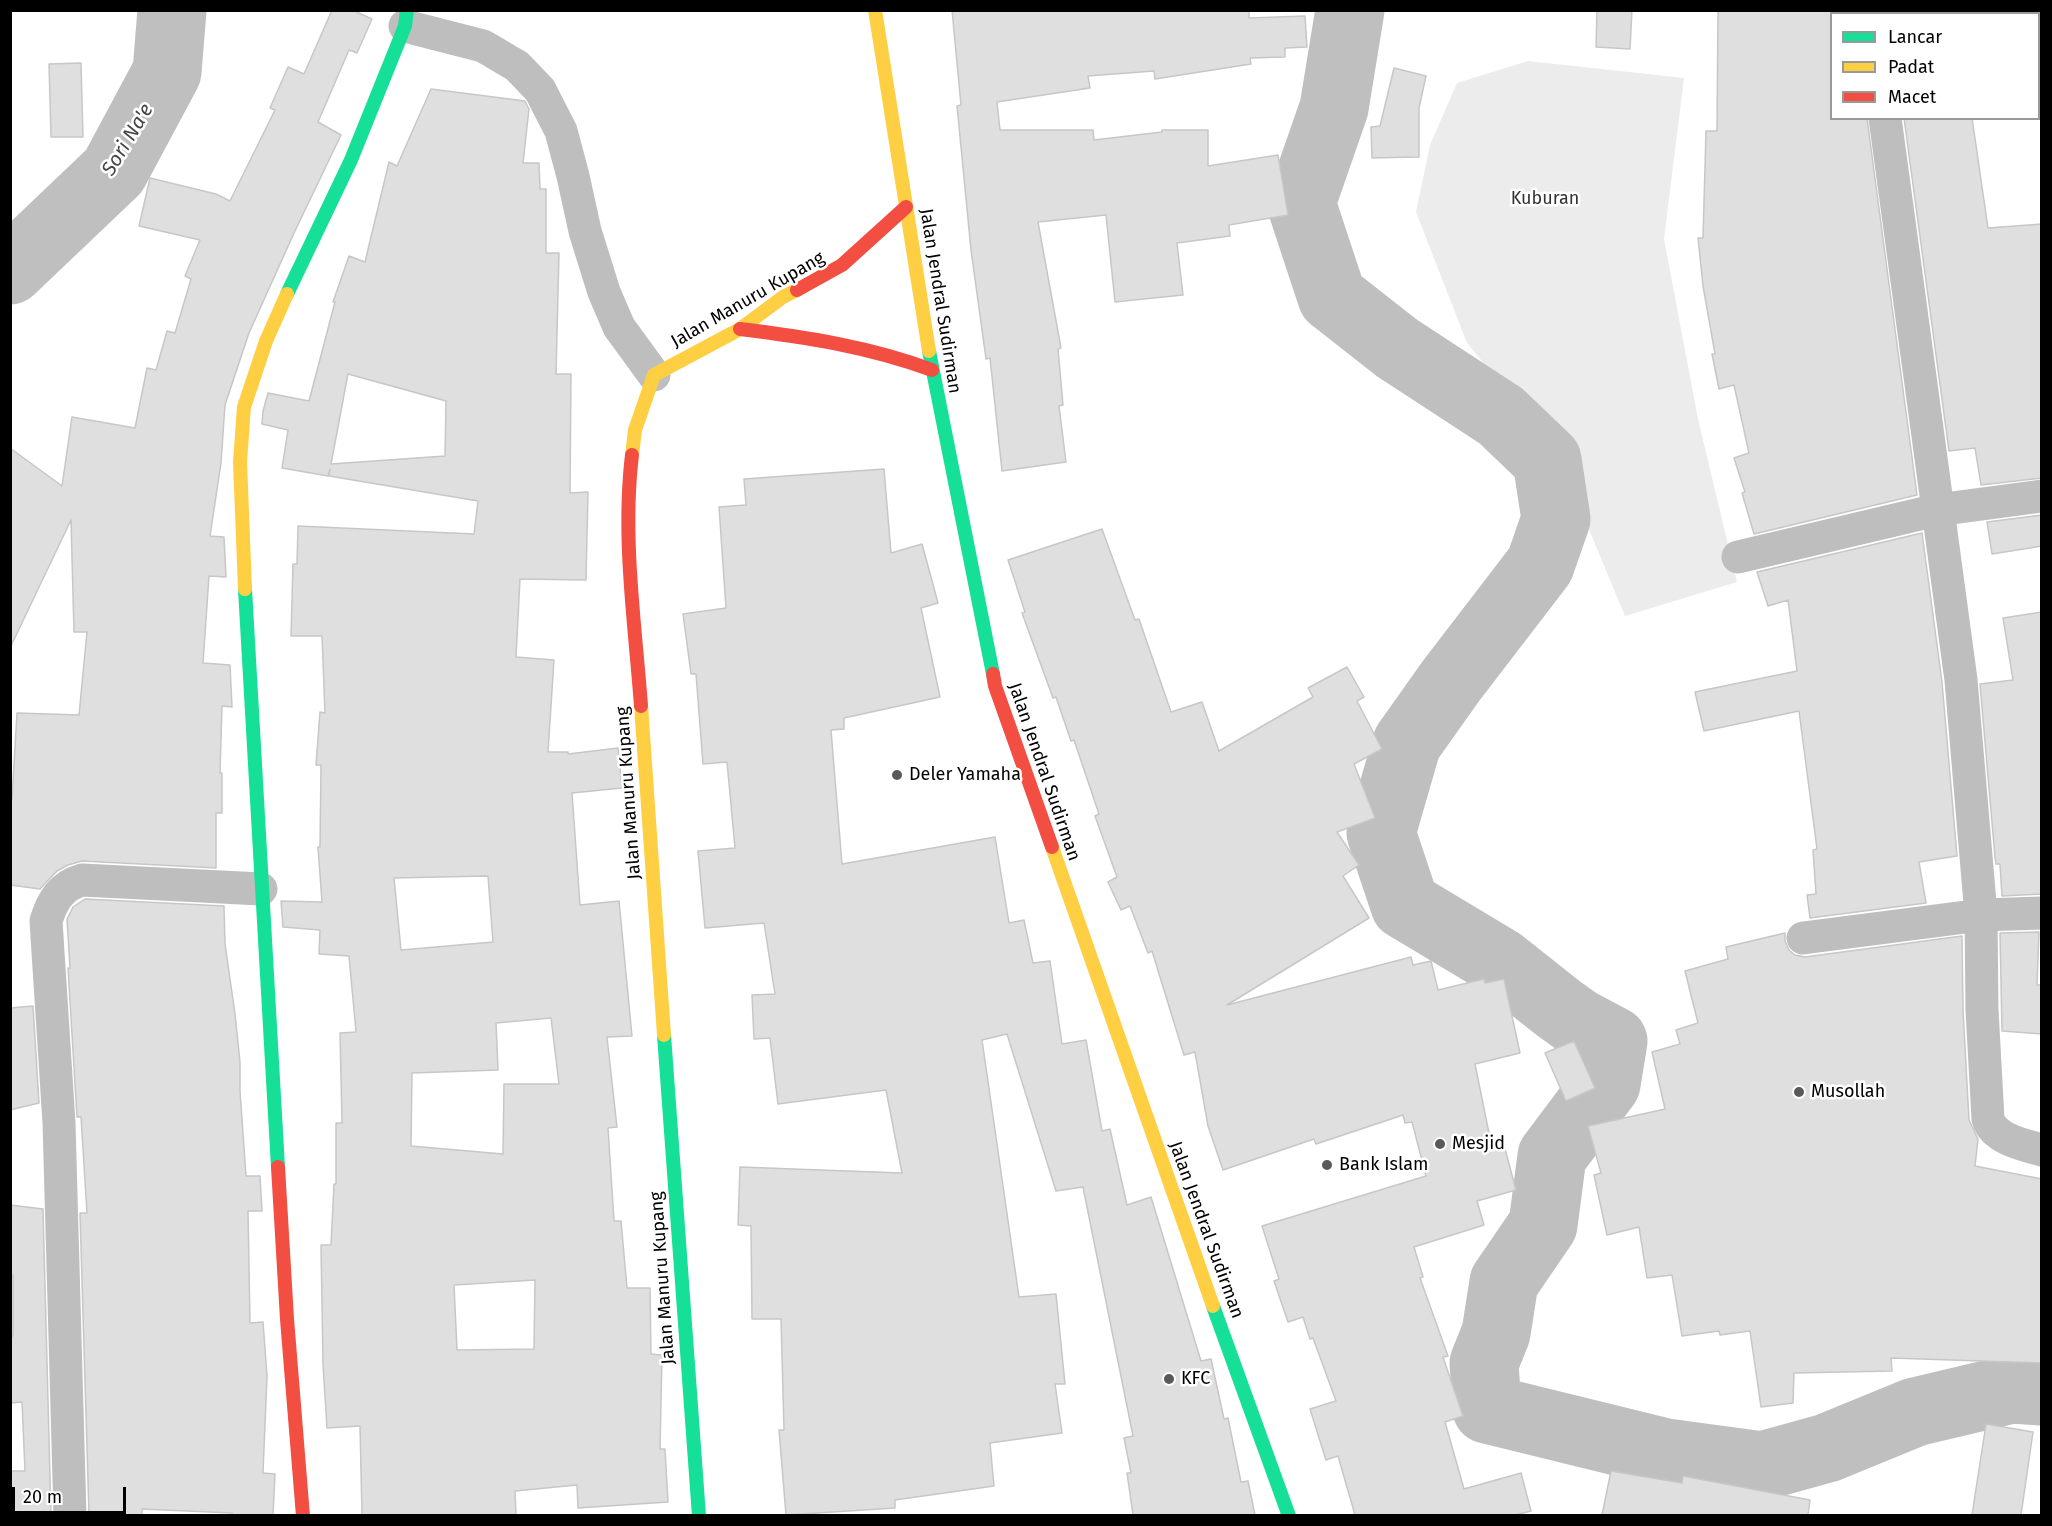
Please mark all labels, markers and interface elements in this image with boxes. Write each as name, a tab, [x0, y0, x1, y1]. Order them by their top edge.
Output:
legend	[1830, 12, 2040, 120]
text: Lancar	[1888, 26, 1942, 48]
text: Padat	[1888, 56, 1934, 78]
text: Macet	[1888, 86, 1936, 108]
water label: Sori Na'e	[97, 100, 159, 180]
park label: Kuburan	[1511, 188, 1579, 210]
street label: Jalan Jendral Sudirman	[915, 207, 965, 395]
street label: Jalan Manuru Kupang	[667, 247, 829, 353]
street label: Jalan Jendral Sudirman	[1003, 680, 1085, 864]
street label: Jalan Manuru Kupang	[612, 706, 646, 880]
place label: Deler Yamaha	[909, 764, 1021, 786]
marker: Deler Yamaha	[890, 768, 904, 782]
place label: Musollah	[1811, 1081, 1885, 1103]
marker: Musollah	[1792, 1085, 1806, 1099]
place label: Mesjid	[1452, 1133, 1505, 1155]
marker: Mesjid	[1433, 1137, 1447, 1151]
street label: Jalan Jendral Sudirman	[1164, 1139, 1248, 1321]
place label: Bank Islam	[1339, 1154, 1428, 1176]
marker: Bank Islam	[1320, 1158, 1334, 1172]
street label: Jalan Manuru Kupang	[646, 1191, 680, 1365]
place label: KFC	[1181, 1368, 1210, 1390]
marker: KFC	[1162, 1372, 1176, 1386]
scale bar	[15, 1475, 129, 1513]
text: 20 m	[23, 1486, 62, 1508]

